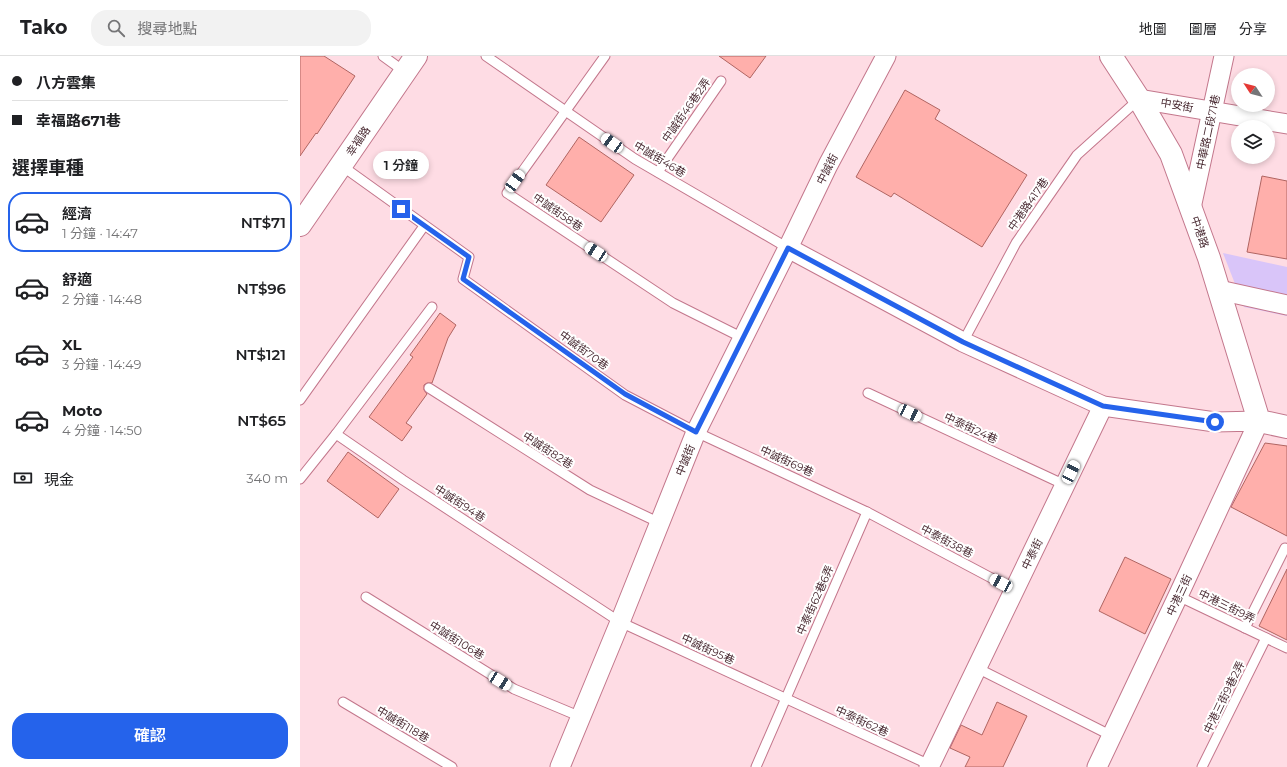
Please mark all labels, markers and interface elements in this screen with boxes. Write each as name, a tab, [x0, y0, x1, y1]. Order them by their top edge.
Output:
search box	[91, 10, 371, 46]
text: Tako	[20, 16, 67, 39]
icon: search	[105, 17, 127, 39]
text: 搜尋地點	[137, 19, 197, 38]
text: 地圖	[1139, 20, 1167, 38]
text: 圖層	[1189, 20, 1217, 38]
text: 分享	[1239, 20, 1267, 38]
north arrow	[1231, 68, 1275, 112]
map controls	[1231, 68, 1275, 164]
text: 八方雲集	[36, 73, 96, 92]
street label: 中誠街46巷2弄	[659, 75, 713, 145]
street label: 中華路二段71巷	[1193, 93, 1223, 171]
street label: 中安街	[1160, 95, 1194, 115]
text: 幸福路671巷	[36, 111, 121, 130]
button: layers	[1231, 120, 1275, 164]
street label: 幸福路	[343, 123, 373, 159]
car	[599, 131, 625, 155]
street label: 中誠街46巷	[632, 138, 688, 180]
callout: 1 分鐘	[373, 151, 429, 179]
street label: 中誠街	[813, 151, 841, 187]
text: 選擇車種	[12, 157, 84, 179]
text: 1 分鐘	[384, 157, 418, 173]
car	[503, 168, 527, 194]
street label: 中港路417巷	[1005, 175, 1051, 233]
street label: 中誠街58巷	[530, 190, 586, 234]
route end	[392, 200, 410, 218]
icon: car	[14, 204, 50, 240]
text: 經濟	[62, 204, 92, 223]
text: NT$71	[241, 213, 286, 232]
street label: 中港路	[1188, 214, 1212, 250]
text: 1 分鐘 · 14:47	[62, 225, 138, 241]
car	[583, 240, 609, 264]
icon: car	[14, 270, 50, 306]
text: 舒適	[62, 270, 92, 289]
text: NT$96	[237, 279, 286, 298]
text: 2 分鐘 · 14:48	[62, 291, 142, 307]
street label: 中誠街70巷	[557, 327, 611, 373]
text: XL	[62, 335, 81, 354]
icon: car	[14, 336, 50, 372]
text: NT$121	[235, 345, 286, 364]
text: 3 分鐘 · 14:49	[62, 356, 141, 372]
text: Moto	[62, 401, 102, 420]
icon: car	[14, 402, 50, 438]
car	[897, 402, 923, 424]
street label: 中泰街24巷	[942, 410, 1000, 446]
text: NT$65	[237, 411, 286, 430]
route start	[1206, 413, 1224, 431]
text: 4 分鐘 · 14:50	[62, 422, 142, 438]
street label: 中誠街82巷	[520, 429, 576, 471]
street label: 中誠街	[672, 442, 698, 478]
street label: 中誠街69巷	[758, 443, 816, 479]
car	[1060, 459, 1082, 485]
icon: cash	[12, 467, 34, 489]
text: 現金	[44, 470, 74, 489]
text: 340 m	[246, 470, 288, 486]
street label: 中誠街94巷	[432, 481, 488, 525]
street label: 中泰街38巷	[918, 521, 976, 561]
street label: 中泰街	[1018, 536, 1046, 572]
street label: 中泰街62巷6弄	[793, 563, 837, 637]
car	[988, 572, 1014, 594]
street label: 中港三街	[1163, 572, 1195, 618]
street label: 中港三街9弄	[1196, 586, 1258, 626]
street label: 中誠街106巷	[427, 618, 487, 662]
street label: 中誠街95巷	[679, 631, 737, 667]
street label: 中港三街9巷2弄	[1200, 658, 1248, 736]
car	[487, 670, 513, 692]
street label: 中誠街118巷	[374, 703, 432, 745]
street label: 中泰街62巷	[833, 703, 891, 739]
button: 確認	[12, 713, 288, 759]

